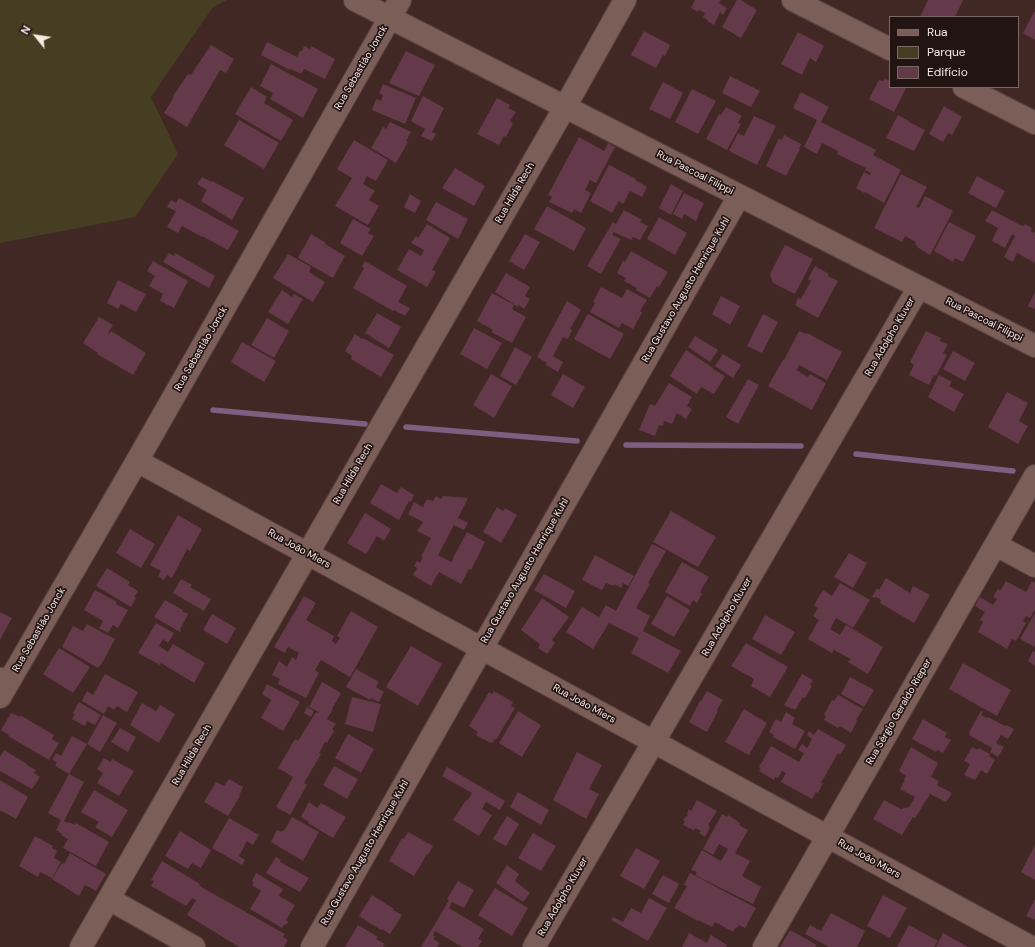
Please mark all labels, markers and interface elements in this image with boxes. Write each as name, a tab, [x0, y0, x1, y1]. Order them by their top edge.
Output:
north arrow	[16, 16, 56, 56]
legend	[889, 16, 1019, 88]
text: N	[18, 23, 34, 37]
street label: Rua Sebastião Jonck	[332, 24, 390, 112]
text: Rua	[927, 24, 948, 40]
text: Parque	[927, 44, 966, 60]
text: Edifício	[927, 64, 968, 80]
street label: Rua Pascoal Filippi	[654, 148, 736, 198]
street label: Rua Hilda Rech	[493, 160, 537, 226]
street label: Rua Gustavo Augusto Henrique Kuhl	[639, 215, 733, 365]
street label: Rua Adolpho Kluver	[862, 295, 918, 379]
street label: Rua Pascoal Filippi	[943, 295, 1025, 345]
street label: Rua Sebastião Jonck	[172, 305, 230, 393]
street label: Rua Hilda Rech	[331, 441, 375, 507]
street label: Rua Gustavo Augusto Henrique Kuhl	[478, 496, 572, 646]
street label: Rua João Miers	[266, 527, 332, 571]
street label: Rua Adolpho Kluver	[699, 575, 755, 659]
street label: Rua Sebastião Jonck	[10, 586, 68, 674]
street label: Rua Sérgio Geraldo Rieper	[864, 657, 934, 767]
street label: Rua João Miers	[551, 682, 617, 726]
street label: Rua Hilda Rech	[170, 722, 214, 788]
street label: Rua Gustavo Augusto Henrique Kuhl	[318, 778, 412, 928]
street label: Rua João Miers	[836, 837, 902, 881]
street label: Rua Adolpho Kluver	[535, 855, 591, 939]

